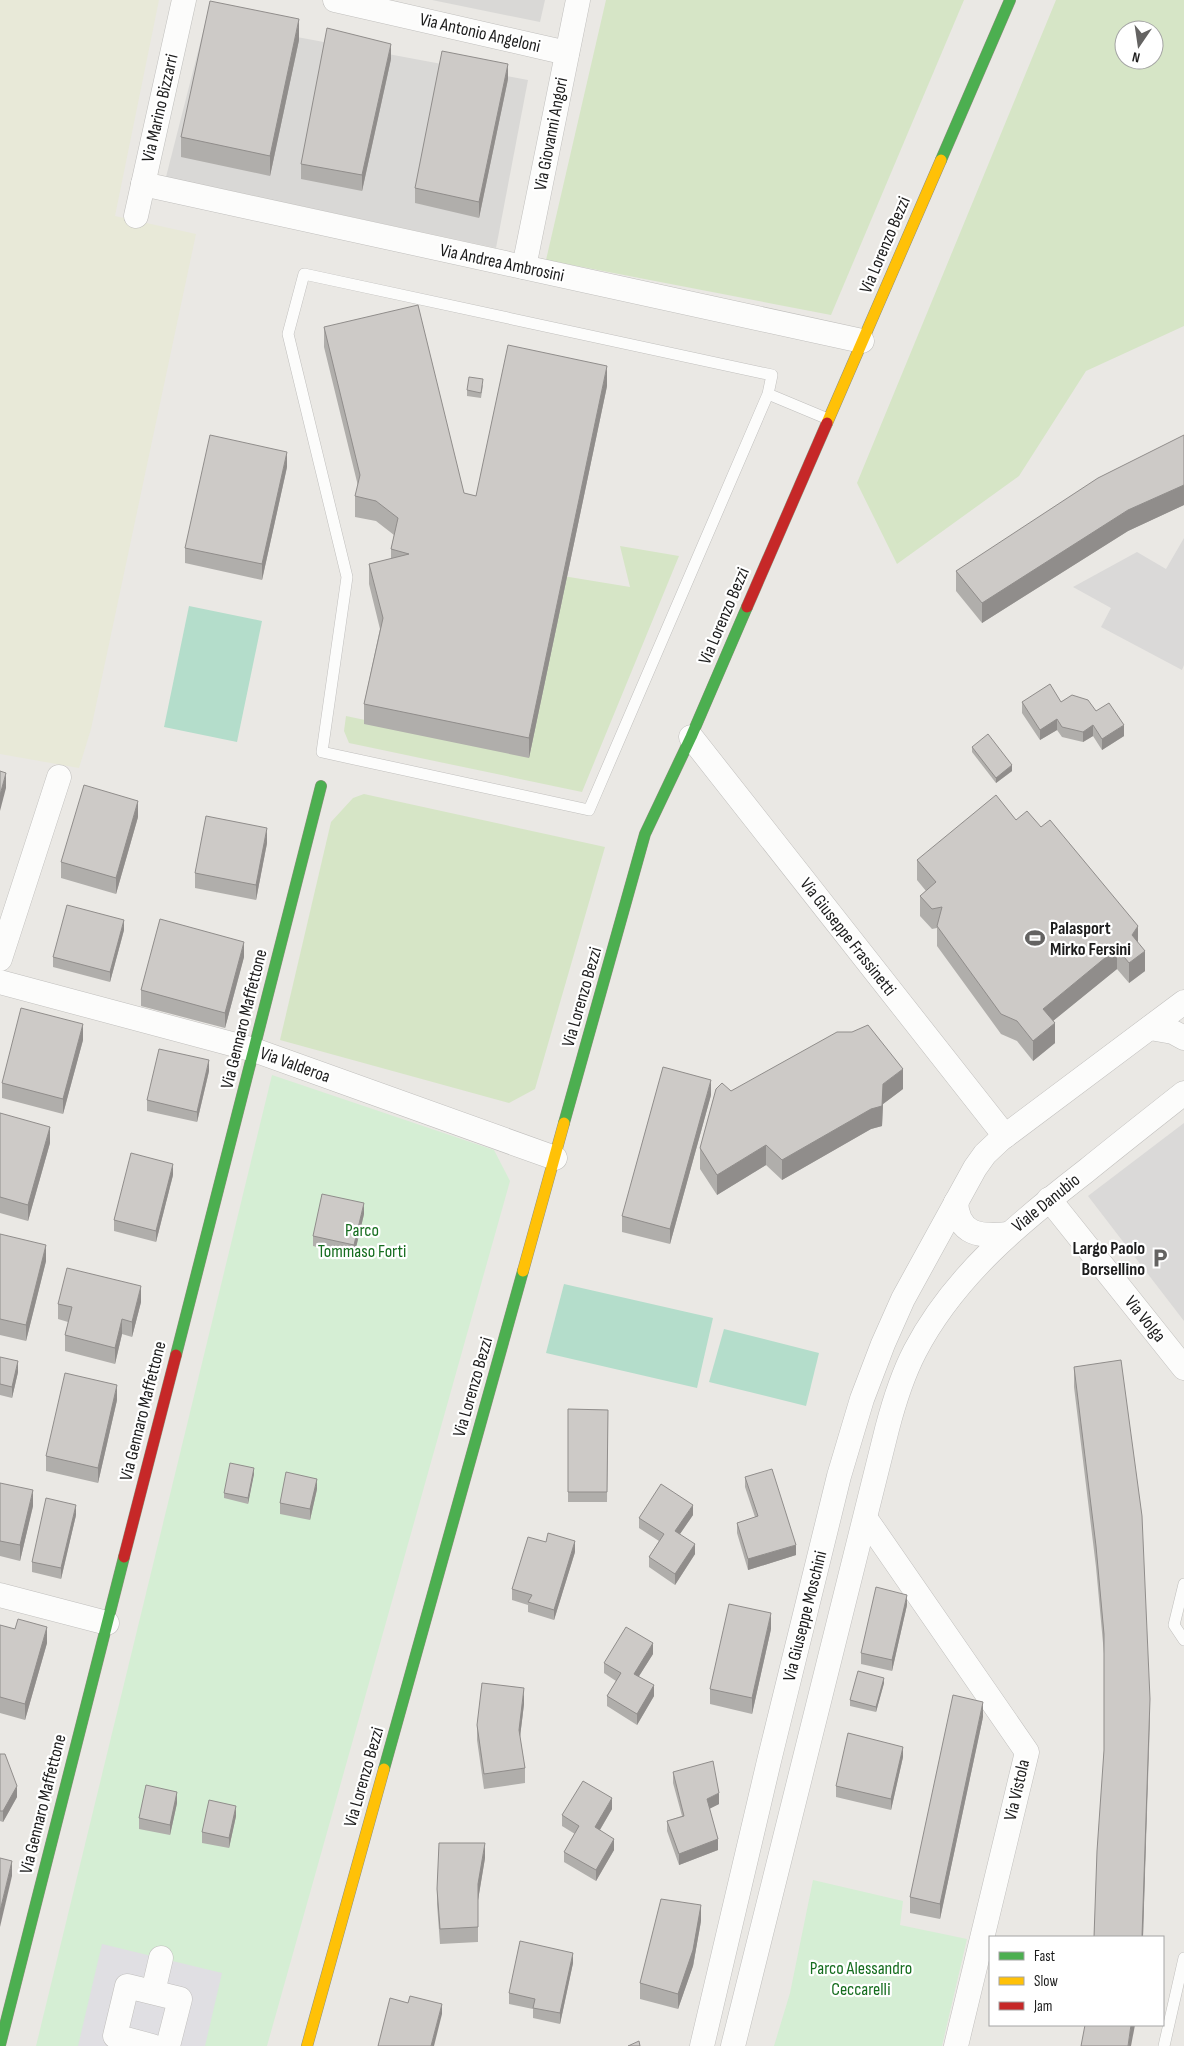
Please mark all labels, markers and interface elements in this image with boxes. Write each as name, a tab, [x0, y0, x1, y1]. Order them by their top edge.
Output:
street label: Via Antonio Angeloni	[418, 9, 542, 57]
north arrow	[1114, 20, 1164, 70]
text: N	[1131, 48, 1142, 66]
street label: Via Marino Bizzarri	[137, 52, 183, 164]
street label: Via Giovanni Angori	[530, 76, 572, 192]
street label: Via Lorenzo Bezzi	[855, 193, 915, 297]
street label: Via Andrea Ambrosini	[438, 240, 566, 286]
street label: Via Lorenzo Bezzi	[694, 564, 754, 668]
street label: Via Giuseppe Frassinetti	[795, 874, 901, 1000]
place label: Palasport Mirko Fersini	[1050, 918, 1131, 960]
sports icon: Palasport Mirko Fersini	[1024, 927, 1046, 949]
street label: Via Lorenzo Bezzi	[558, 945, 606, 1049]
street label: Via Gennaro Maffettone	[217, 947, 271, 1091]
street label: Via Valderoa	[257, 1043, 333, 1087]
street label: Viale Danubio	[1008, 1169, 1084, 1237]
park label: Parco Tommaso Forti	[318, 1220, 406, 1262]
place label: Largo Paolo Borsellino	[1073, 1238, 1145, 1280]
parking icon: Largo Paolo Borsellino	[1149, 1247, 1171, 1269]
street label: Via Volga	[1120, 1292, 1170, 1346]
street label: Via Lorenzo Bezzi	[449, 1335, 497, 1439]
street label: Via Gennaro Maffettone	[116, 1339, 170, 1483]
street label: Via Giuseppe Moschini	[779, 1549, 831, 1683]
street label: Via Lorenzo Bezzi	[340, 1725, 388, 1829]
street label: Via Gennaro Maffettone	[16, 1732, 70, 1876]
street label: Via Vistola	[1000, 1757, 1034, 1823]
legend	[989, 1936, 1164, 2026]
text: Fast	[1034, 1947, 1056, 1966]
park label: Parco Alessandro Ceccarelli	[810, 1958, 912, 2000]
text: Slow	[1034, 1972, 1058, 1991]
text: Jam	[1033, 1997, 1052, 2016]

